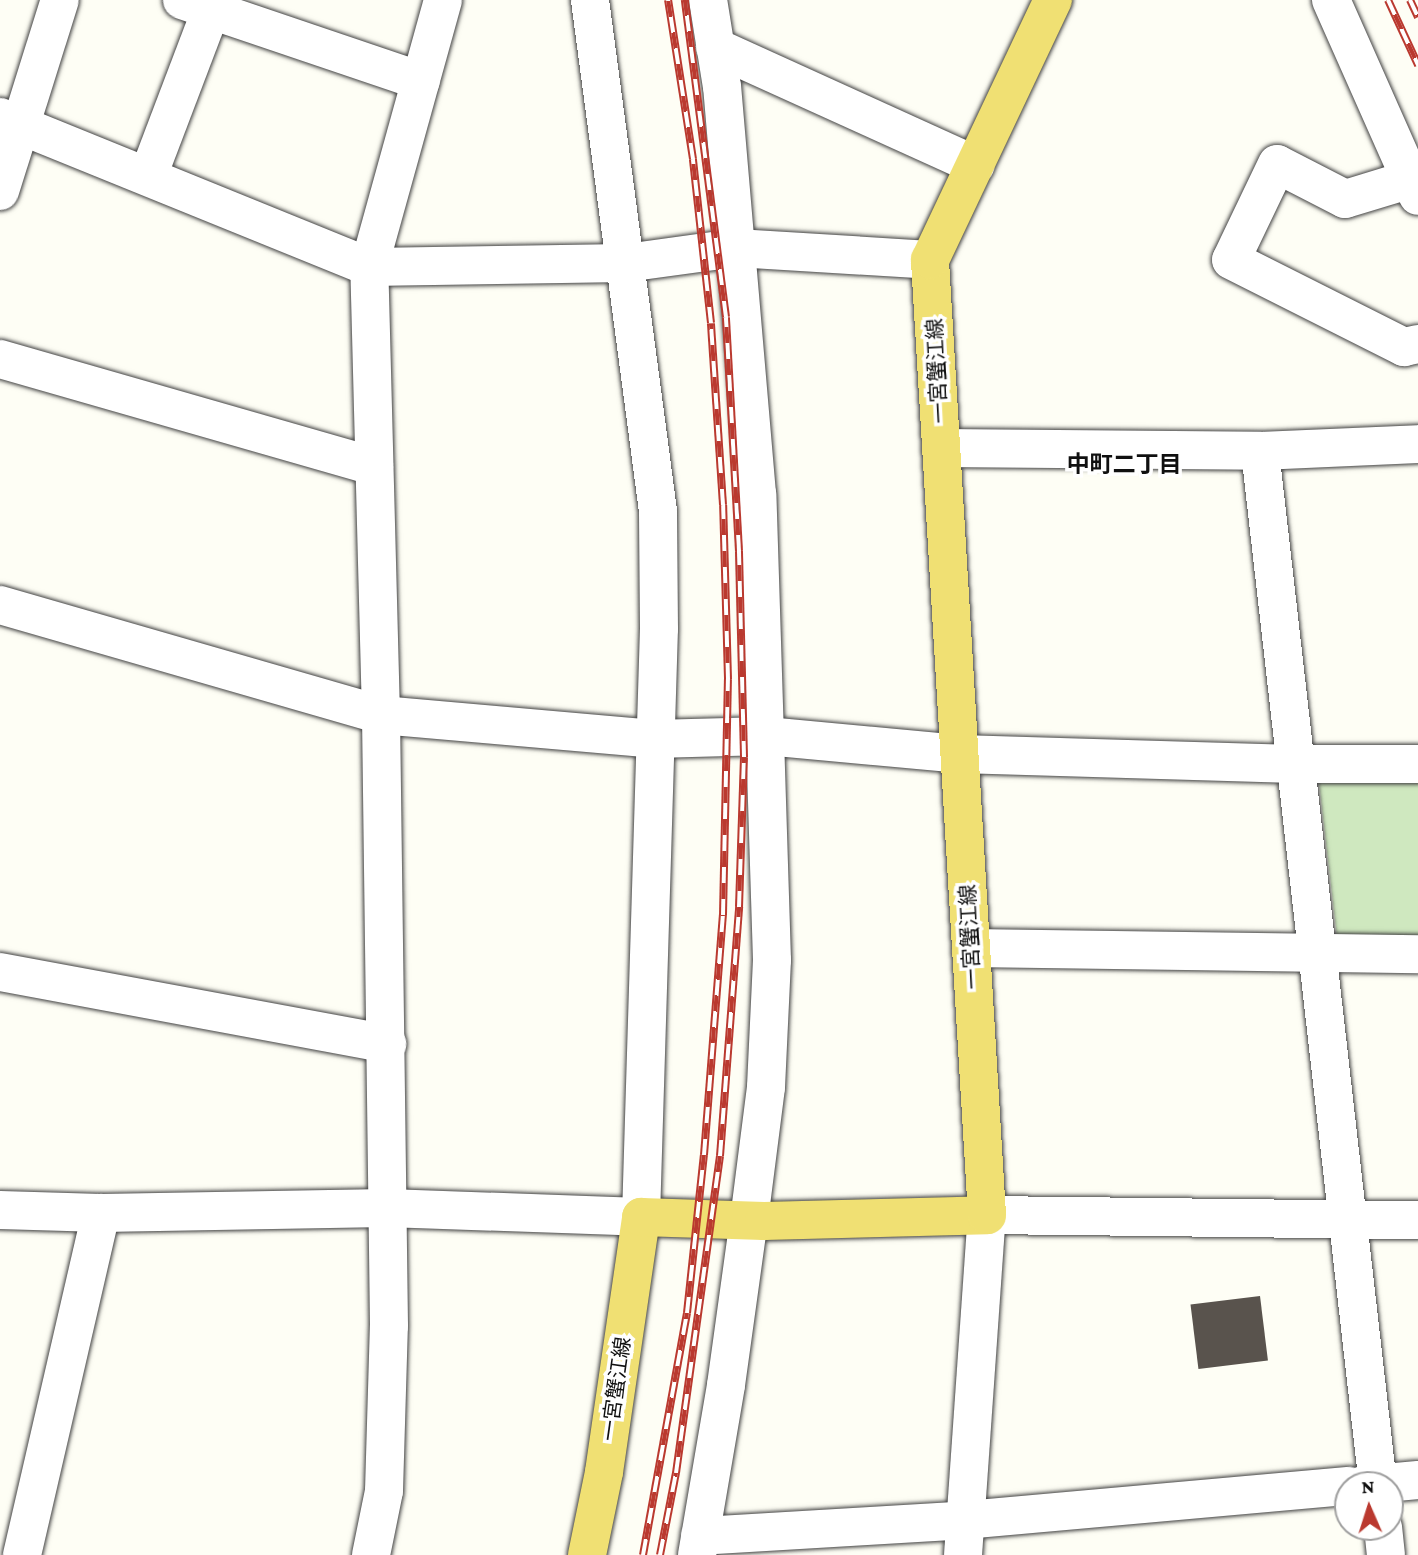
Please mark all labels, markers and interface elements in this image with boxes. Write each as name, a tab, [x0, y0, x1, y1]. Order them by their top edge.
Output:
street label: 一宮蟹江線	[922, 318, 952, 424]
district label: 中町二丁目	[1067, 450, 1181, 478]
street label: 一宮蟹江線	[955, 884, 985, 990]
street label: 一宮蟹江線	[596, 1335, 636, 1443]
north arrow	[1334, 1471, 1404, 1541]
text: N	[1361, 1476, 1375, 1497]

